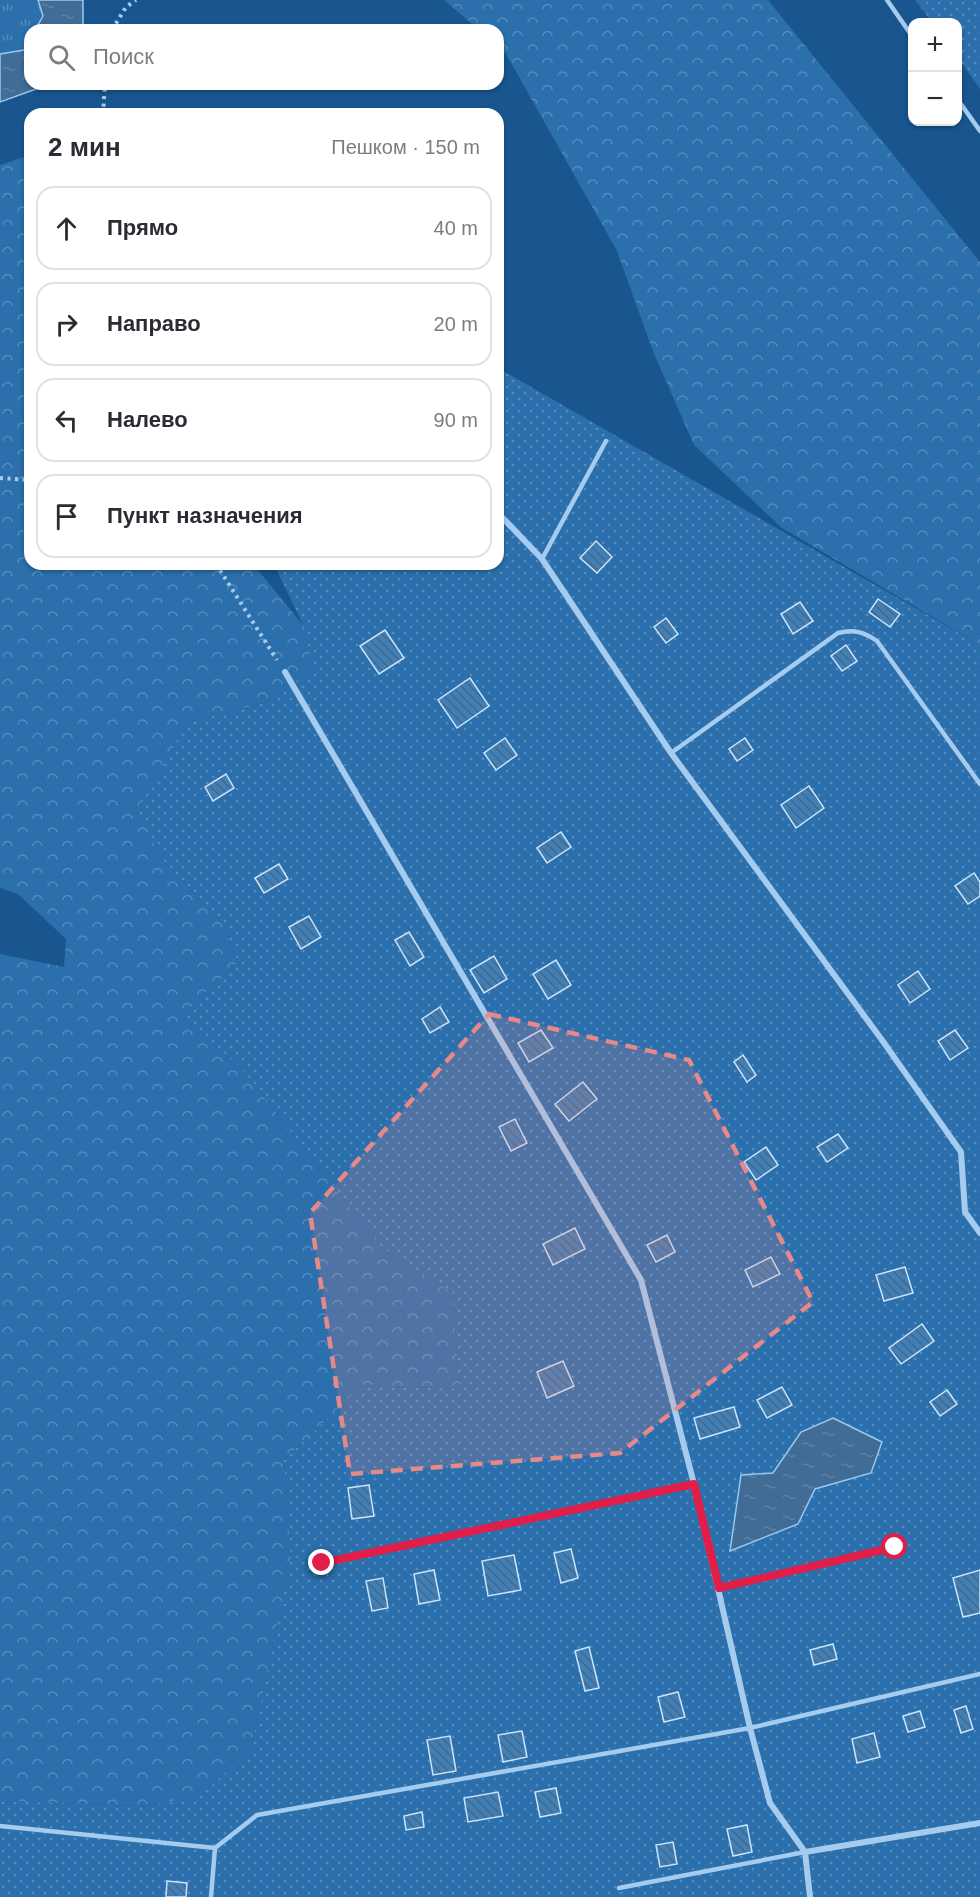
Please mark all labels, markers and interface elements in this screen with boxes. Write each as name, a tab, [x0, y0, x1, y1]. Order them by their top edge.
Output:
map controls	[908, 18, 962, 126]
button: +	[908, 18, 962, 72]
search box	[24, 24, 504, 90]
icon: search	[45, 41, 78, 74]
text: Поиск	[93, 44, 154, 69]
button: −	[908, 72, 962, 126]
text: 2 мин	[48, 132, 121, 162]
text: Пешком · 150 m	[331, 136, 480, 158]
icon: ahead	[50, 212, 83, 245]
text: Прямо	[107, 215, 178, 240]
text: 40 m	[434, 217, 478, 239]
icon: right	[50, 308, 83, 341]
text: Направо	[107, 311, 201, 336]
text: 20 m	[434, 313, 478, 335]
icon: left	[50, 404, 83, 437]
text: Налево	[107, 407, 188, 432]
text: 90 m	[434, 409, 478, 431]
icon: arrive	[50, 500, 83, 533]
text: Пункт назначения	[107, 503, 303, 528]
route start	[881, 1533, 907, 1559]
route end	[308, 1549, 334, 1575]

